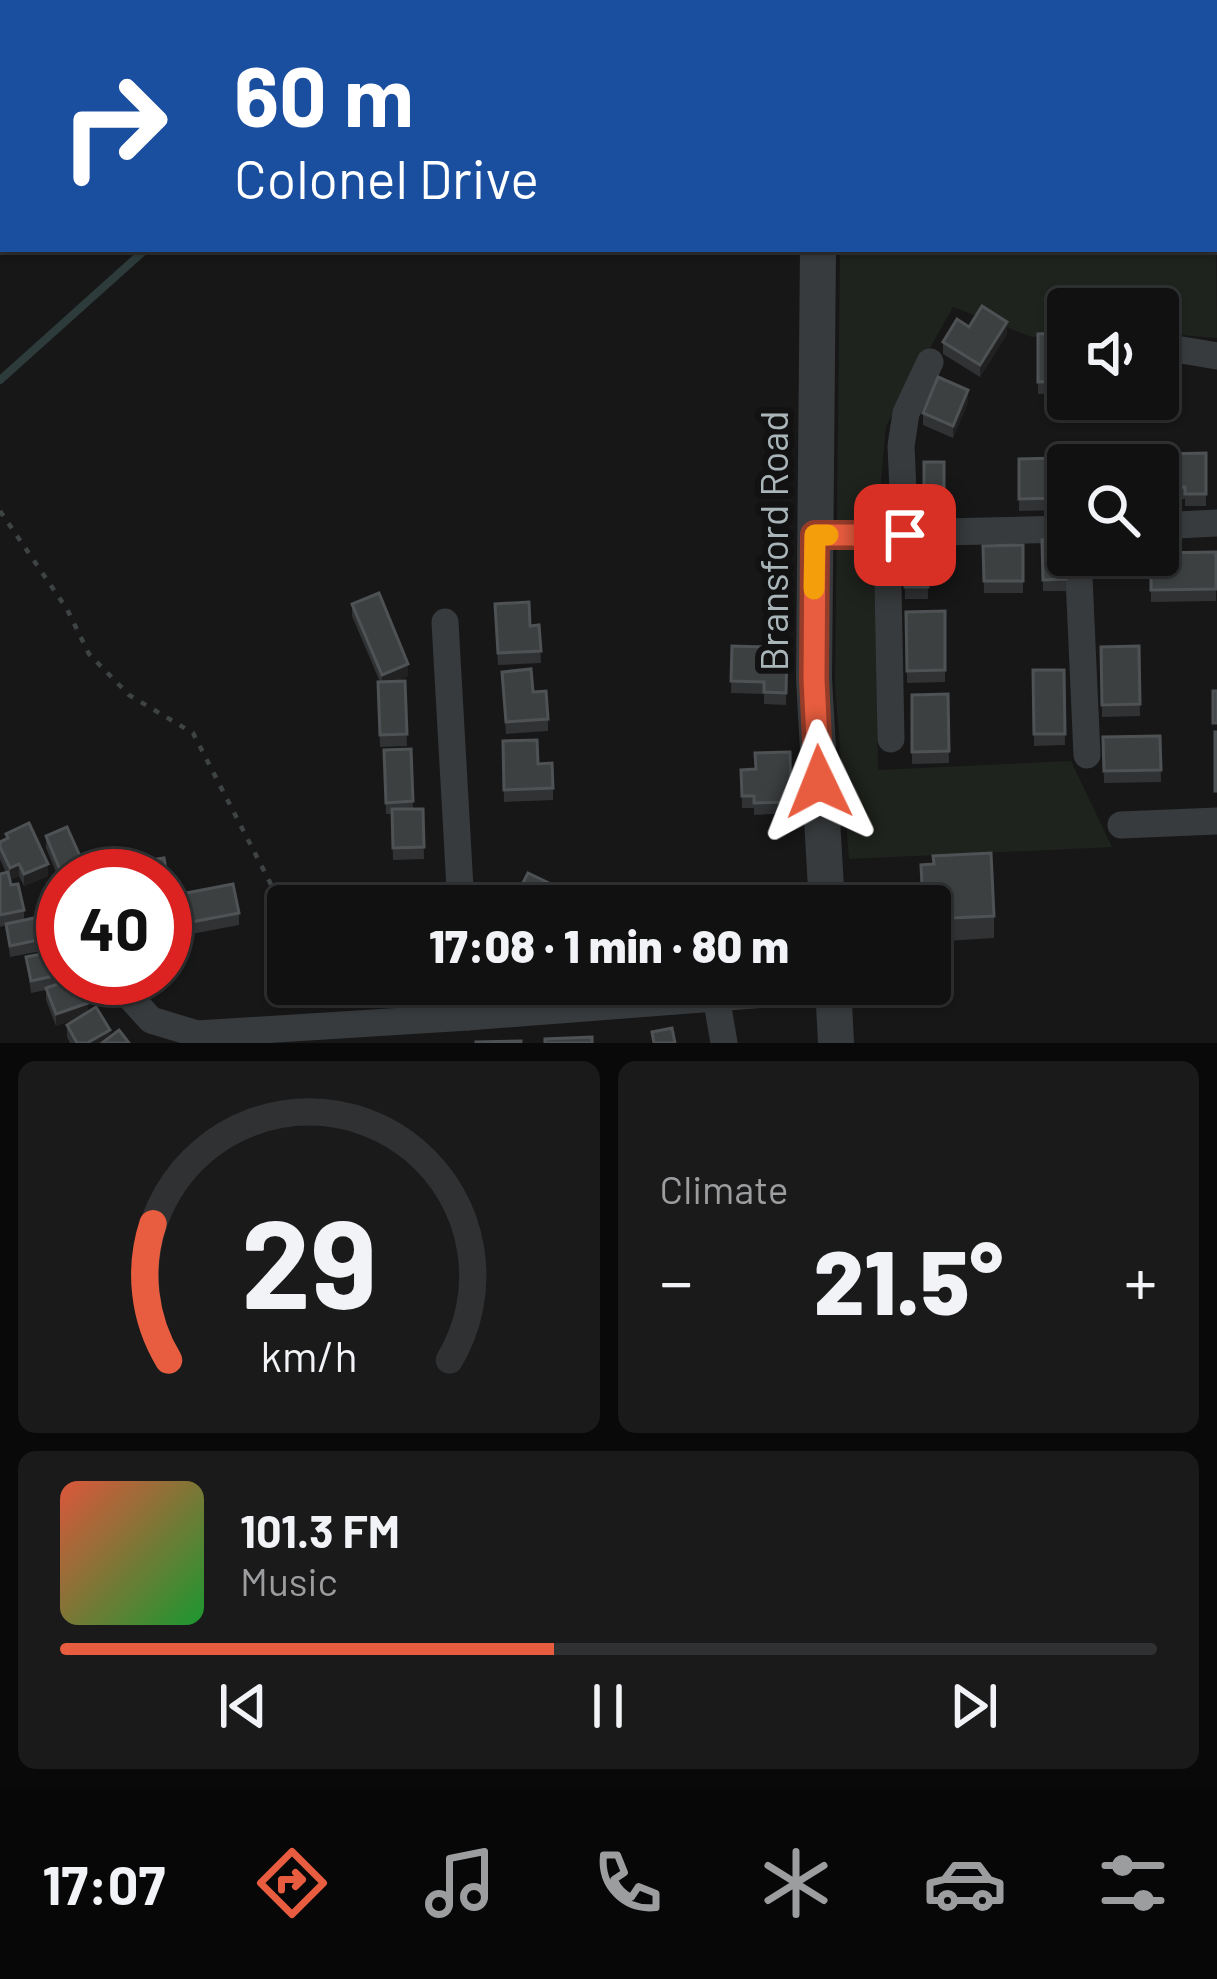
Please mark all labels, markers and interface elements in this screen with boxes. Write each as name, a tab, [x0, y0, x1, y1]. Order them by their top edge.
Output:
text: 60 m	[234, 43, 414, 144]
icon: right	[36, 48, 192, 204]
text: Colonel Drive	[234, 145, 539, 210]
map controls	[1047, 288, 1179, 576]
button: sound	[1047, 288, 1179, 420]
street label: Bransford Road	[749, 411, 796, 671]
button: search	[1047, 444, 1179, 576]
pin	[854, 484, 956, 586]
icon: arrive	[872, 502, 938, 568]
position arrow	[756, 719, 882, 845]
speed limit sign: 40	[36, 849, 192, 1005]
text: 17:08 · 1 min · 80 m	[429, 918, 789, 972]
text: Climate	[660, 1165, 789, 1212]
text: 29	[241, 1184, 377, 1334]
text: 21.5°	[813, 1225, 1003, 1333]
text: −	[660, 1240, 693, 1319]
text: +	[1124, 1240, 1157, 1319]
text: km/h	[260, 1329, 357, 1381]
text: 101.3 FM	[240, 1503, 400, 1557]
text: Music	[240, 1557, 338, 1604]
icon: previous	[210, 1673, 276, 1739]
icon: pause	[575, 1673, 641, 1739]
icon: next	[941, 1673, 1007, 1739]
icon: directions	[250, 1841, 334, 1925]
icon: music	[418, 1841, 502, 1925]
icon: phone	[586, 1841, 670, 1925]
icon: climate	[754, 1841, 838, 1925]
icon: car	[923, 1841, 1007, 1925]
icon: filters	[1091, 1841, 1175, 1925]
text: 17:07	[42, 1851, 165, 1916]

